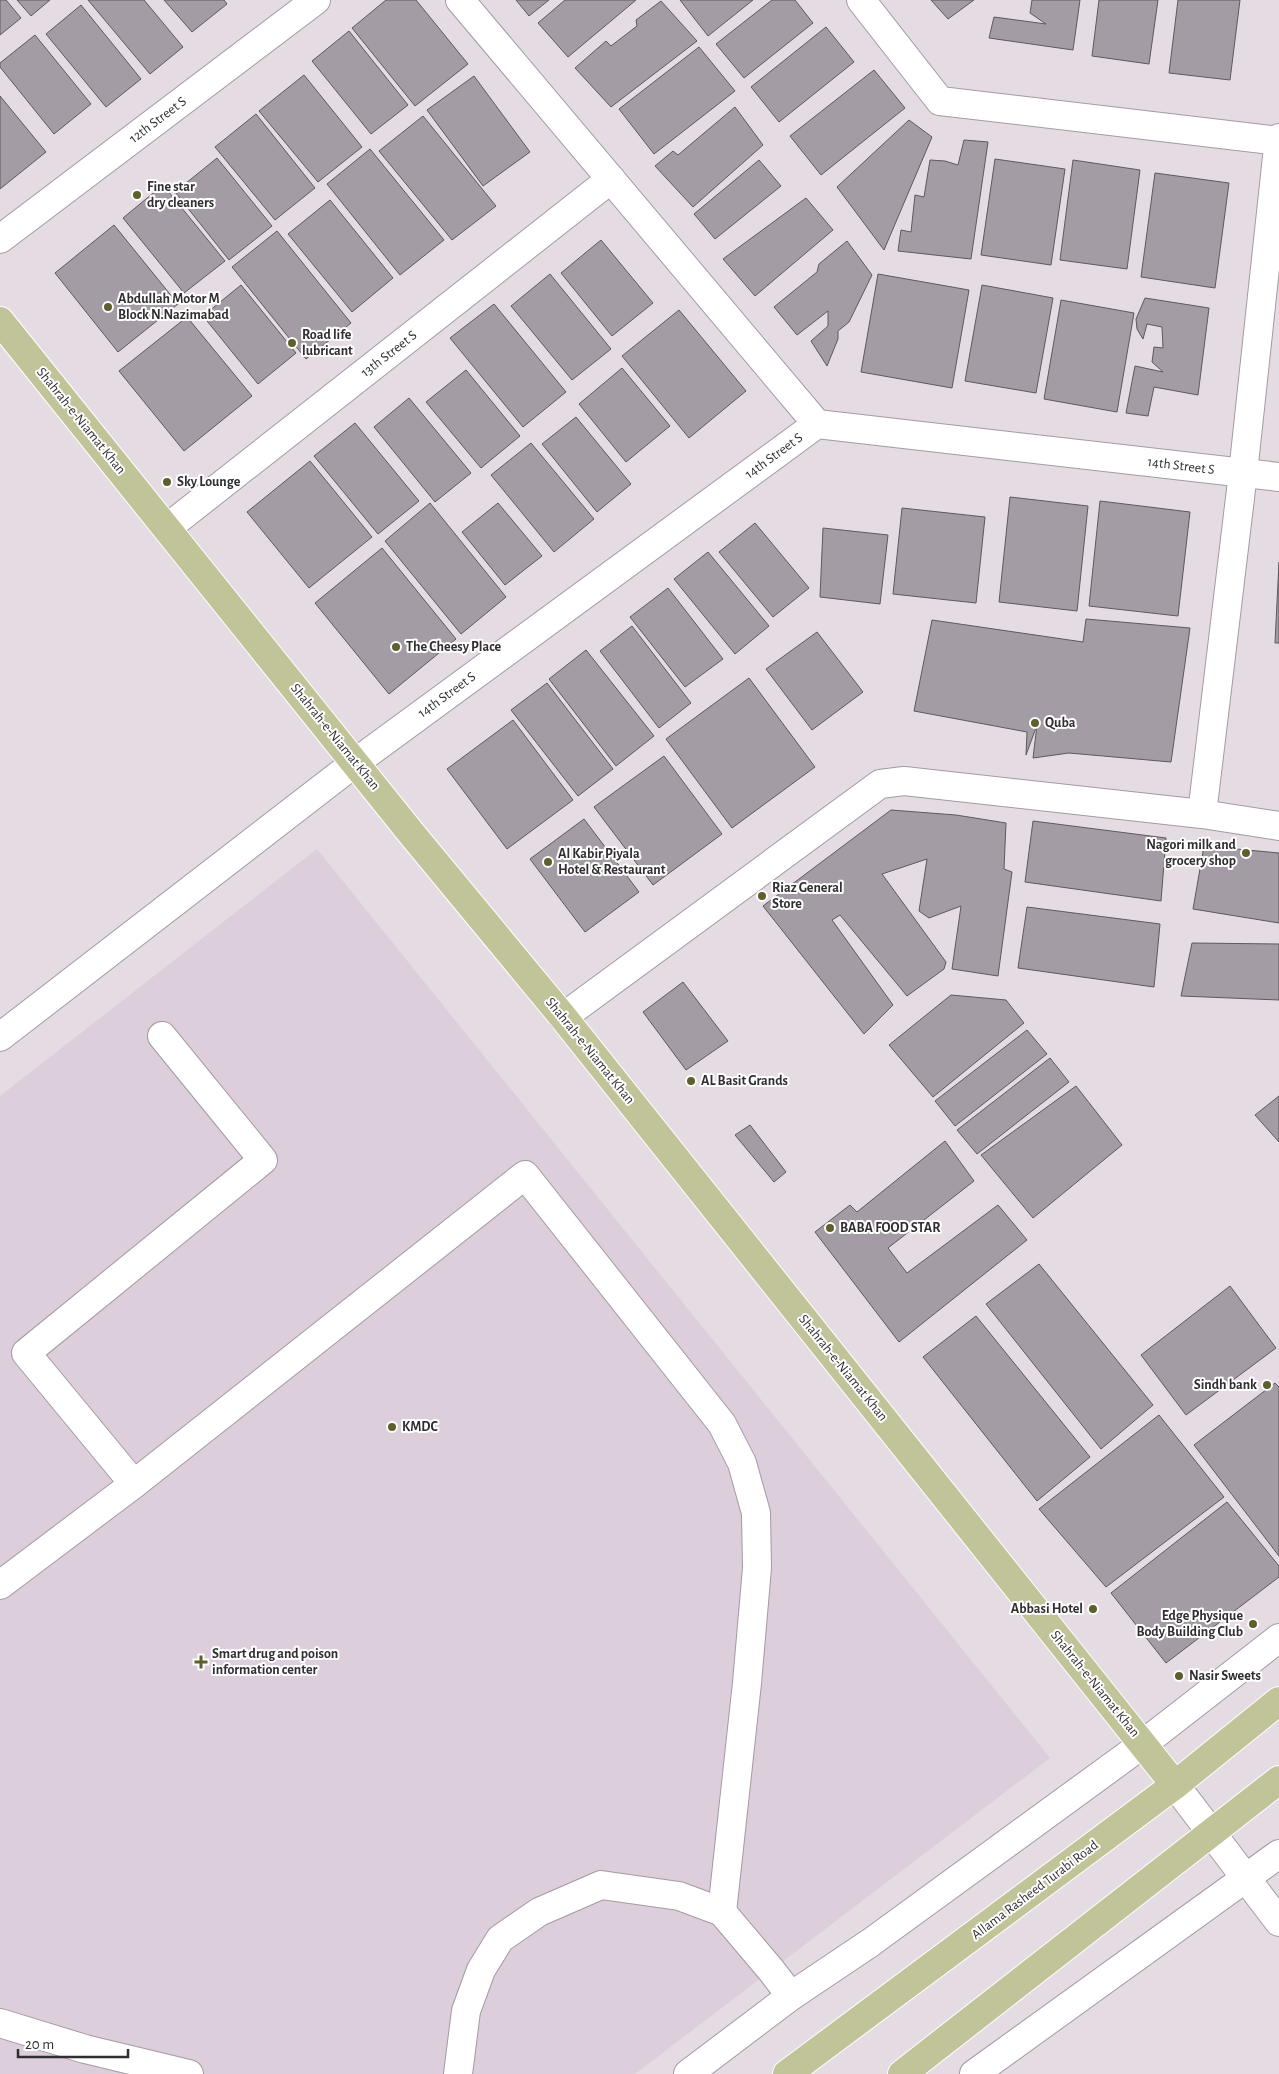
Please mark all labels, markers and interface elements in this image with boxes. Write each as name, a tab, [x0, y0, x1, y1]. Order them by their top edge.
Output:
street label: 12th Street S	[127, 94, 189, 146]
place label: Fine star dry cleaners	[147, 180, 214, 210]
marker: Fine star dry cleaners	[131, 189, 143, 201]
place label: Abdullah Motor M Block N.Nazimabad	[118, 292, 230, 322]
marker: Abdullah Motor M Block N.Nazimabad	[102, 301, 114, 313]
place label: Road life lubricant	[302, 328, 353, 358]
street label: 13th Street S	[358, 328, 420, 380]
marker: Road life lubricant	[286, 337, 298, 349]
street label: Shahrah-e-Niamat Khan	[34, 365, 128, 477]
street label: 14th Street S	[743, 431, 805, 481]
street label: 14th Street S	[1147, 455, 1215, 477]
place label: Sky Lounge	[177, 475, 241, 489]
marker: Sky Lounge	[161, 476, 173, 488]
place label: The Cheesy Place	[406, 640, 502, 654]
marker: The Cheesy Place	[390, 641, 402, 653]
street label: 14th Street S	[416, 670, 478, 720]
street label: Shahrah-e-Niamat Khan	[288, 681, 382, 793]
place label: Quba	[1045, 716, 1076, 730]
marker: Quba	[1029, 717, 1041, 729]
place label: Nagori milk and grocery shop	[1146, 838, 1237, 868]
place label: Al Kabir Piyala Hotel & Restaurant	[558, 847, 666, 877]
marker: Nagori milk and grocery shop	[1240, 847, 1252, 859]
marker: Al Kabir Piyala Hotel & Restaurant	[542, 856, 554, 868]
place label: Riaz General Store	[772, 881, 843, 911]
marker: Riaz General Store	[756, 890, 768, 902]
street label: Shahrah-e-Niamat Khan	[543, 995, 637, 1107]
place label: AL Basit Grands	[701, 1074, 788, 1088]
marker: AL Basit Grands	[685, 1075, 697, 1087]
place label: BABA FOOD STAR	[840, 1221, 941, 1235]
marker: BABA FOOD STAR	[824, 1222, 836, 1234]
street label: Shahrah-e-Niamat Khan	[796, 1312, 890, 1424]
place label: Sindh bank	[1194, 1378, 1257, 1392]
marker: Sindh bank	[1261, 1379, 1273, 1391]
place label: KMDC	[402, 1420, 439, 1434]
marker: KMDC	[386, 1421, 398, 1433]
place label: Abbasi Hotel	[1011, 1602, 1083, 1616]
marker: Abbasi Hotel	[1087, 1603, 1099, 1615]
place label: Edge Physique Body Building Club	[1136, 1609, 1243, 1639]
marker: Edge Physique Body Building Club	[1247, 1618, 1259, 1630]
street label: Shahrah-e-Niamat Khan	[1048, 1628, 1142, 1740]
place label: Smart drug and poison information center	[212, 1647, 338, 1677]
marker: Smart drug and poison information center	[194, 1655, 208, 1669]
place label: Nasir Sweets	[1189, 1669, 1261, 1683]
marker: Nasir Sweets	[1173, 1670, 1185, 1682]
street label: Allama Rasheed Turabi Road	[969, 1838, 1101, 1942]
scale bar	[18, 2026, 128, 2058]
text: 20 m	[25, 2037, 54, 2052]

